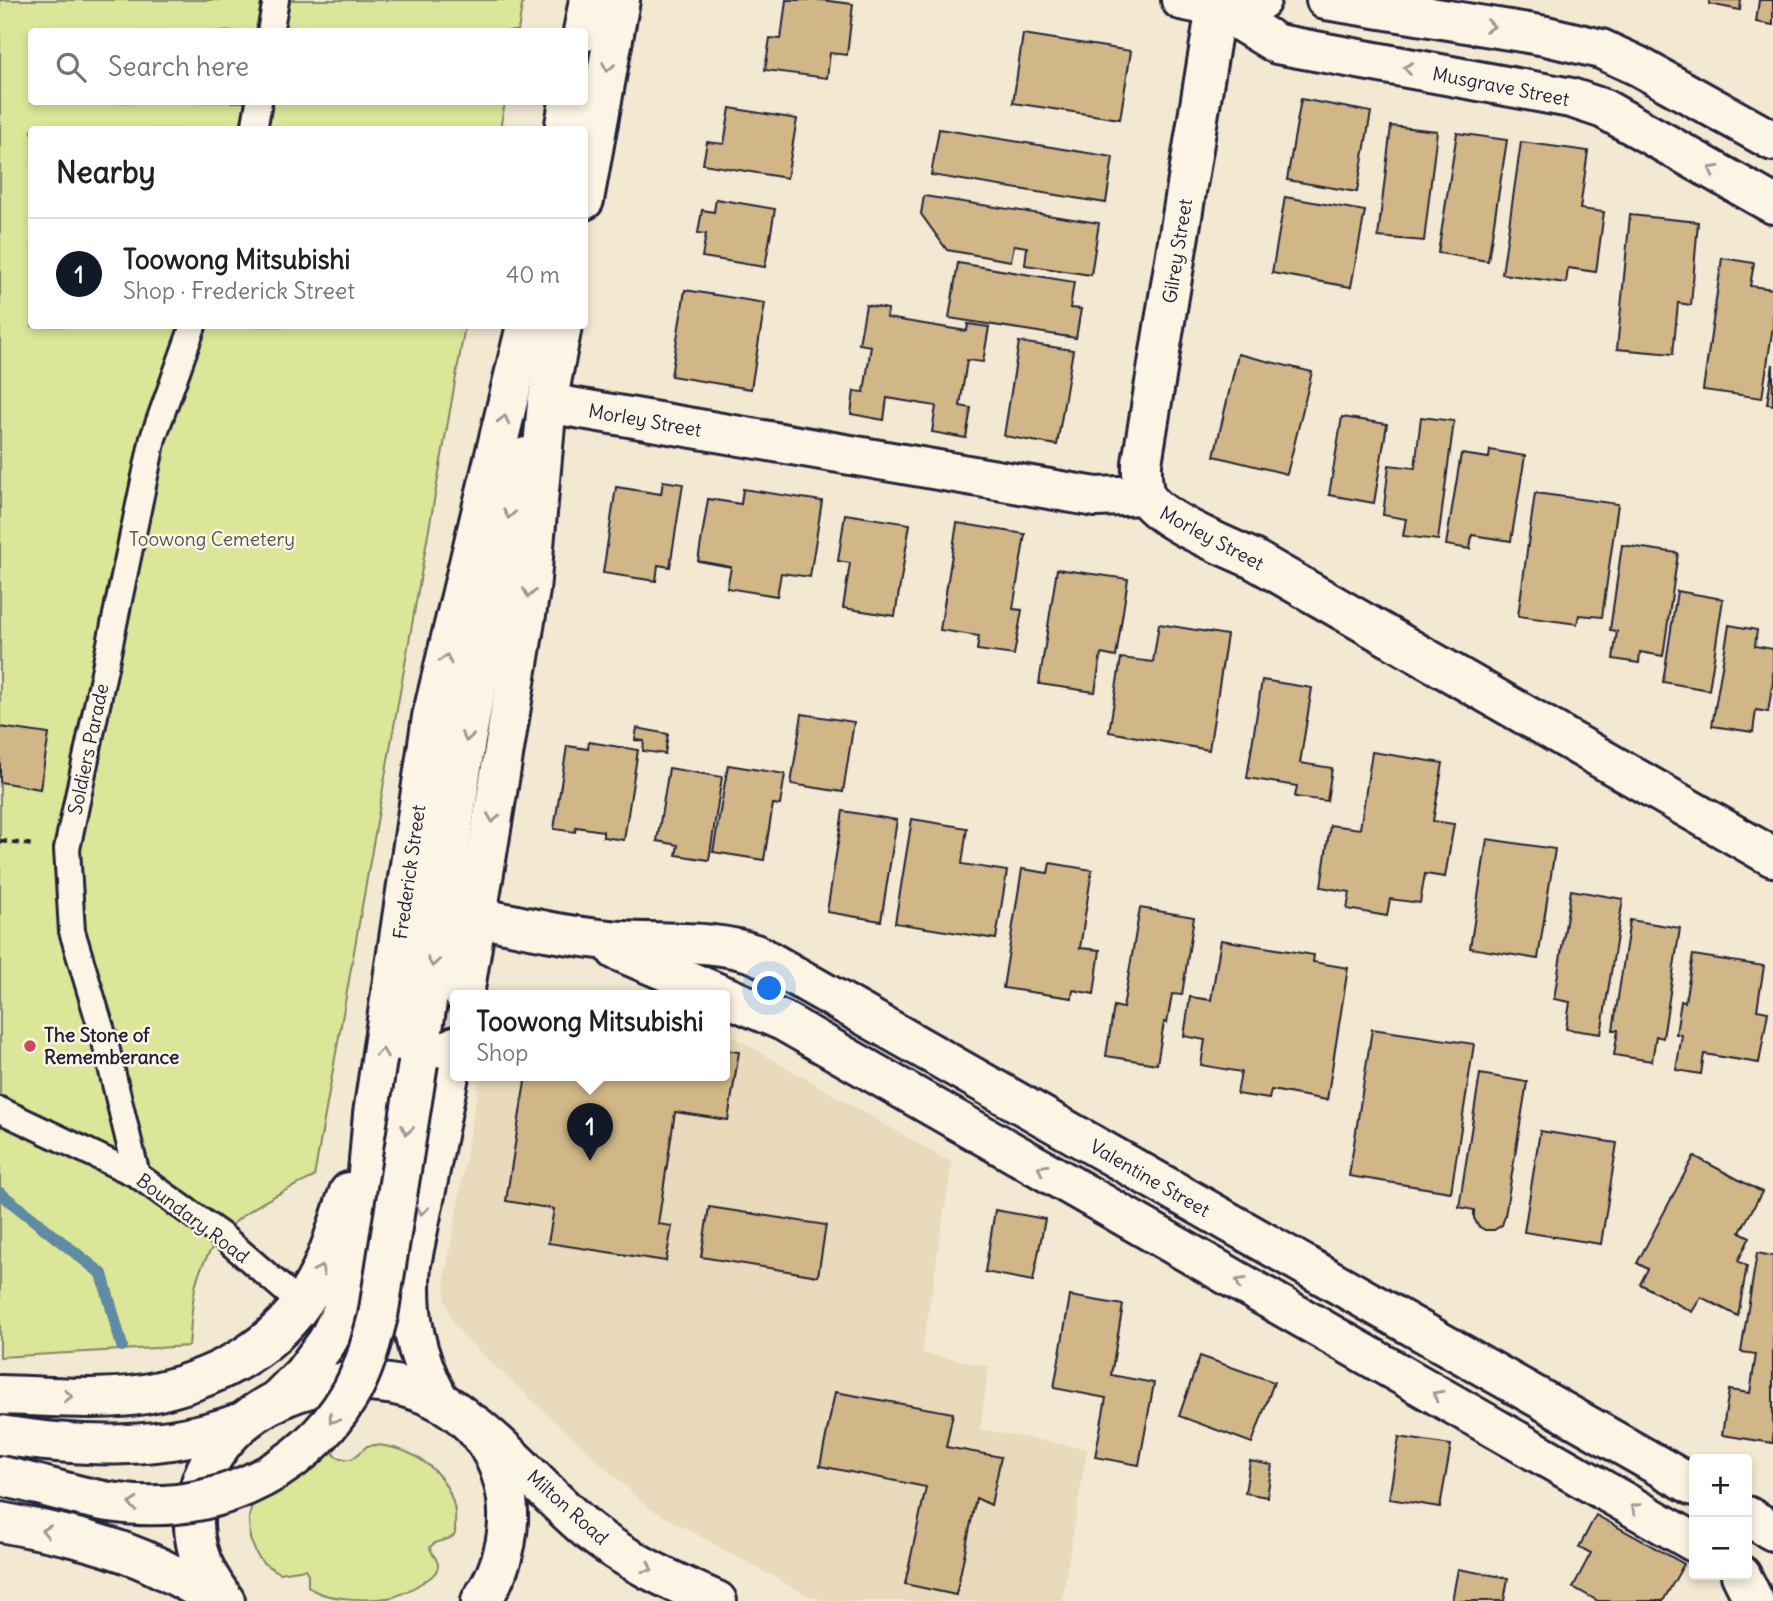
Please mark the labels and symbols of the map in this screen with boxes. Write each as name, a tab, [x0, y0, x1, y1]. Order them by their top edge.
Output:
one-way arrow	[1484, 19, 1496, 34]
one-way arrow	[601, 61, 616, 73]
street label: Musgrave Street	[1431, 61, 1571, 111]
one-way arrow	[1402, 62, 1414, 77]
one-way arrow	[1708, 165, 1721, 178]
street label: Gilrey Street	[1157, 197, 1197, 305]
street label: Morley Street	[587, 398, 703, 442]
one-way arrow	[496, 415, 510, 427]
street label: Morley Street	[1156, 501, 1268, 575]
one-way arrow	[502, 508, 517, 520]
park label: Toowong Cemetery	[129, 527, 295, 551]
one-way arrow	[522, 587, 537, 599]
one-way arrow	[438, 653, 452, 665]
street label: Soldiers Parade	[62, 681, 114, 817]
one-way arrow	[460, 731, 475, 743]
street label: Frederick Street	[388, 803, 430, 941]
one-way arrow	[486, 812, 501, 823]
one-way arrow	[426, 956, 441, 968]
your location	[752, 971, 786, 1005]
place label: The Stone of Rememberance	[44, 1023, 179, 1069]
marker: The Stone of Rememberance	[22, 1038, 38, 1054]
one-way arrow	[374, 1047, 389, 1059]
pin: 1	[567, 1103, 613, 1161]
one-way arrow	[400, 1124, 415, 1136]
street label: Valentine Street	[1086, 1134, 1214, 1222]
one-way arrow	[1037, 1164, 1050, 1177]
street label: Boundary Road	[132, 1168, 254, 1268]
one-way arrow	[415, 1204, 430, 1216]
one-way arrow	[312, 1265, 326, 1277]
one-way arrow	[1235, 1277, 1247, 1290]
one-way arrow	[63, 1388, 74, 1404]
one-way arrow	[1432, 1390, 1445, 1403]
one-way arrow	[329, 1411, 342, 1423]
street label: Milton Road	[522, 1464, 614, 1550]
one-way arrow	[128, 1497, 139, 1512]
one-way arrow	[1630, 1503, 1642, 1516]
one-way arrow	[40, 1524, 52, 1539]
one-way arrow	[641, 1560, 654, 1573]

